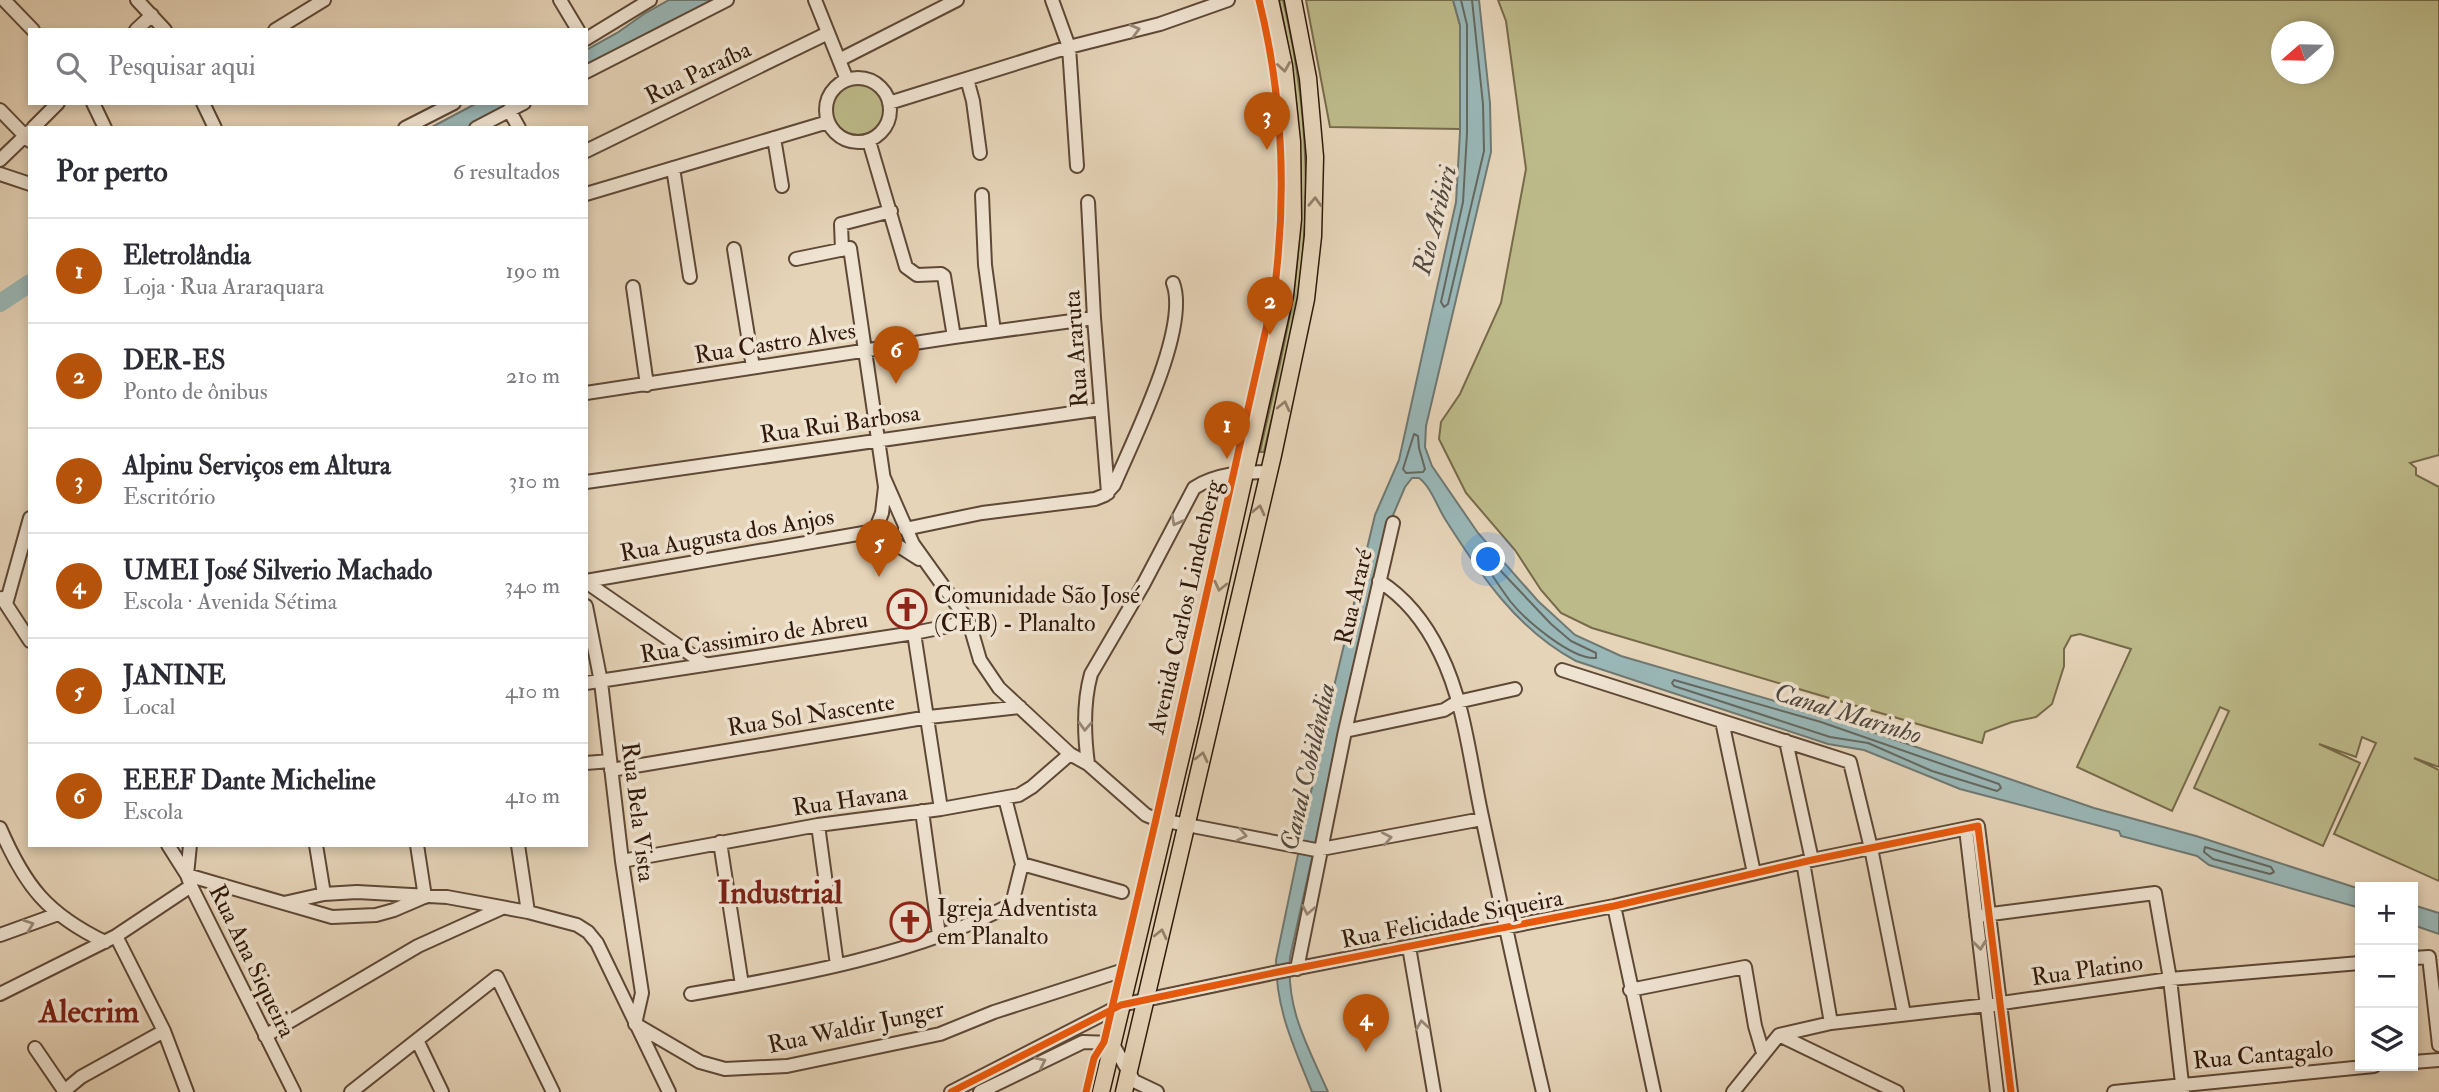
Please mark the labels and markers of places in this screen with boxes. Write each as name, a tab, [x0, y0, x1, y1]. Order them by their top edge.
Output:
pin: 3	[1244, 92, 1290, 150]
pin: 2	[1247, 277, 1293, 335]
pin: 6	[873, 326, 919, 384]
pin: 1	[1204, 401, 1250, 459]
pin: 5	[856, 519, 902, 577]
place label: Comunidade São José (CEB) - Planalto	[934, 580, 1141, 639]
church icon: Comunidade São José (CEB) - Planalto	[886, 588, 928, 630]
place label: Igreja Adventista em Planalto	[937, 893, 1099, 952]
church icon: Igreja Adventista em Planalto	[889, 901, 931, 943]
pin: 4	[1343, 994, 1389, 1052]

